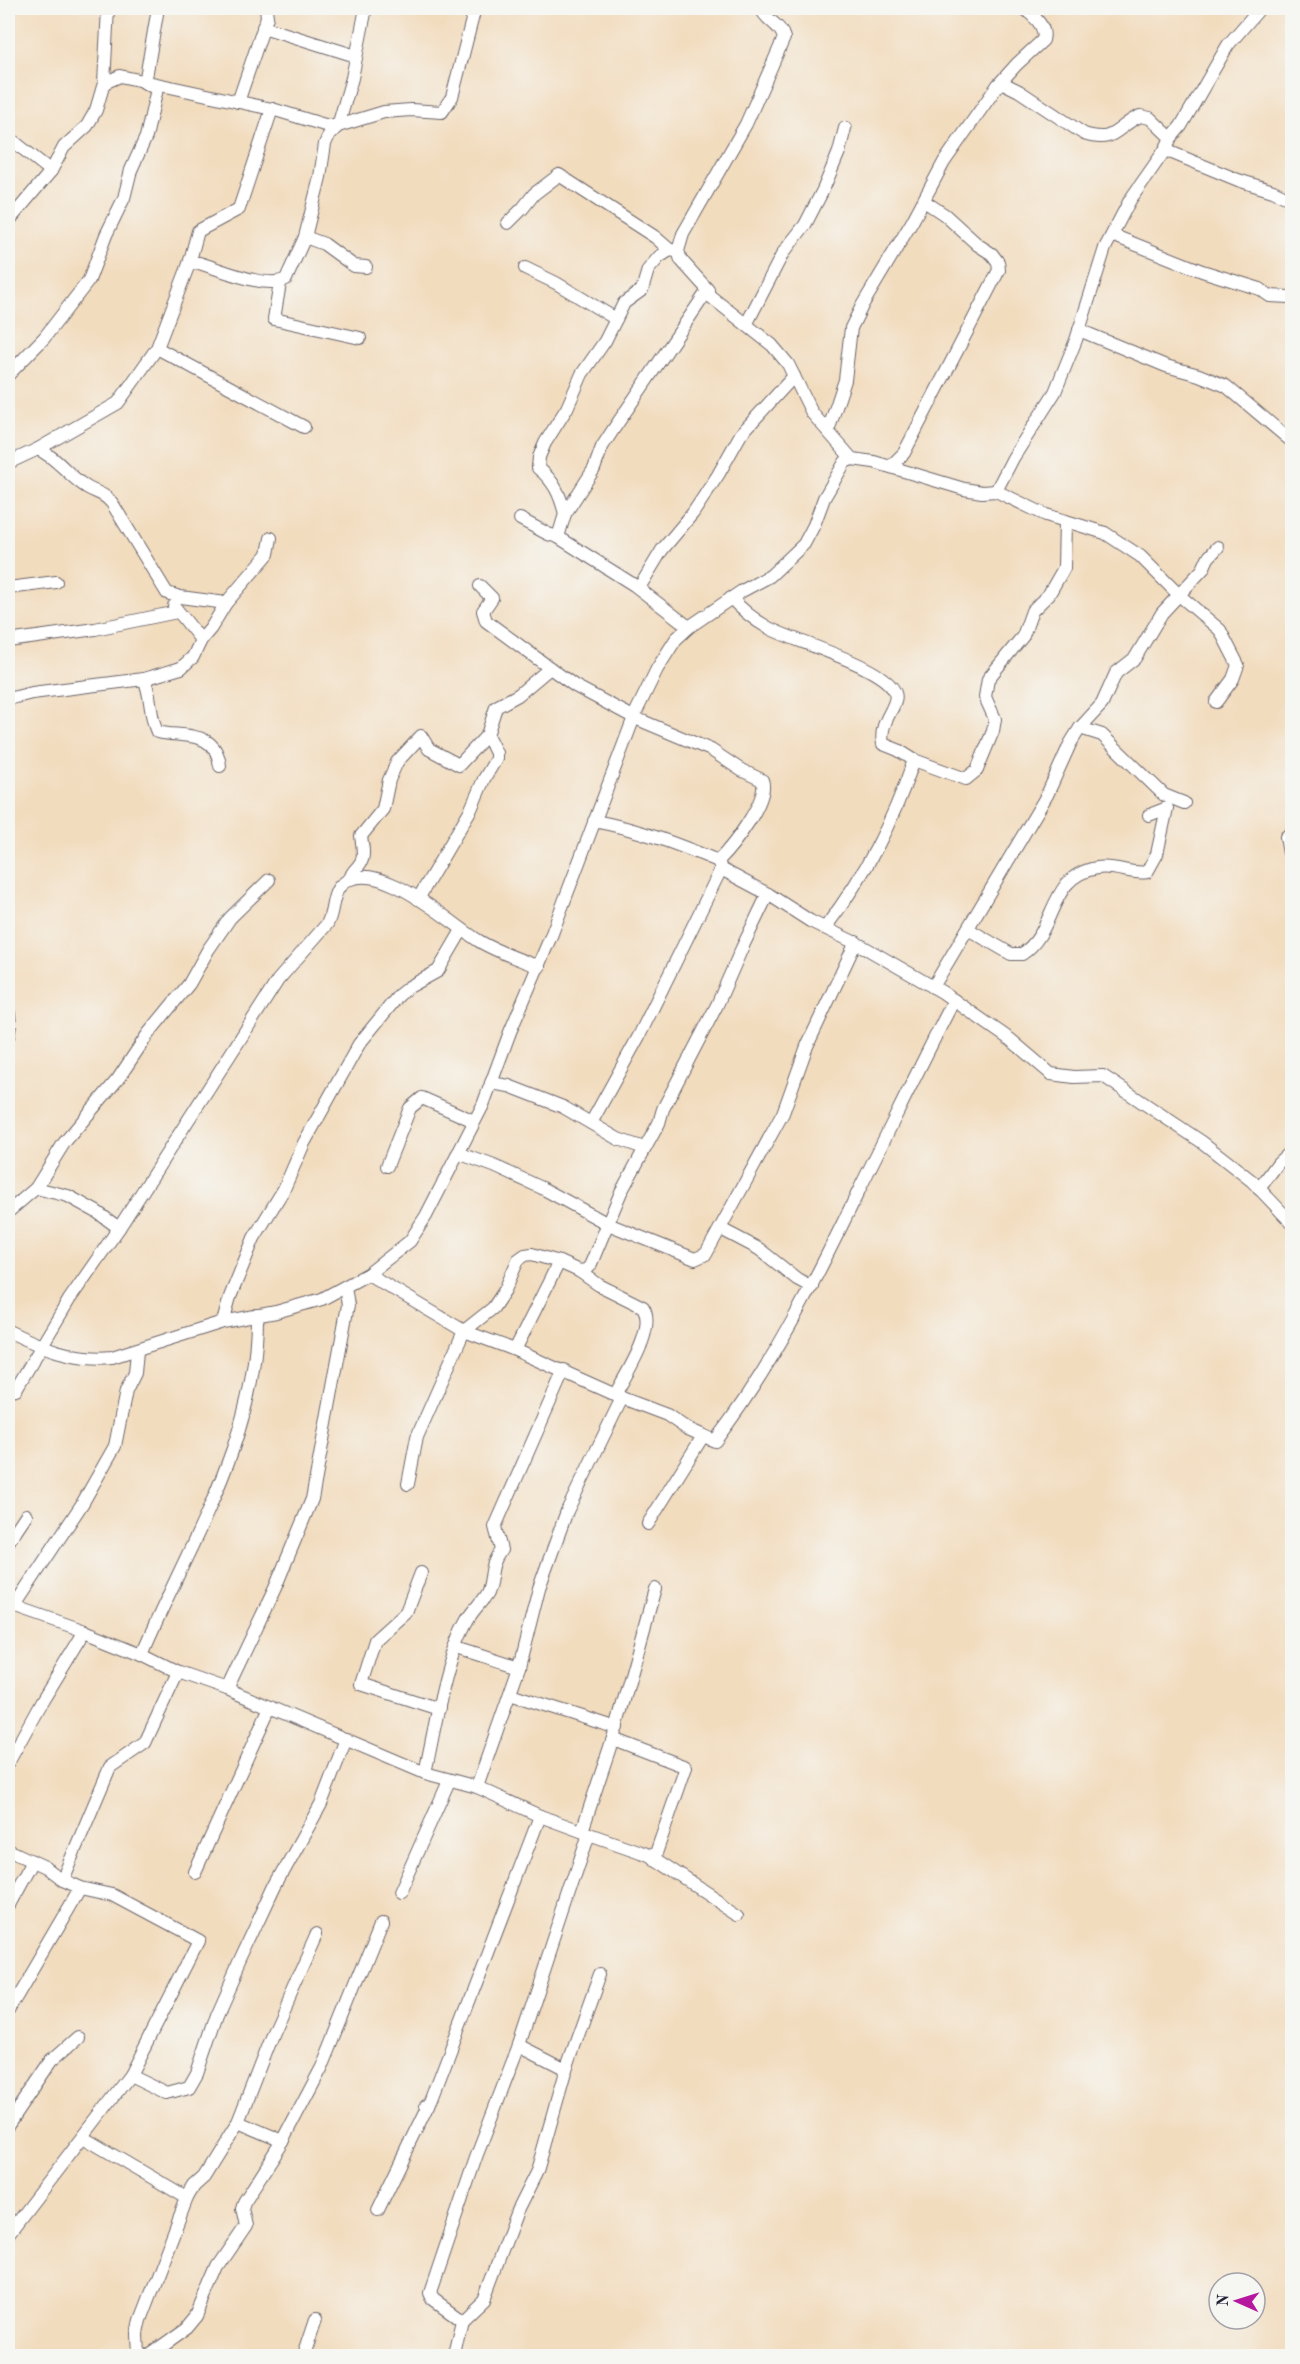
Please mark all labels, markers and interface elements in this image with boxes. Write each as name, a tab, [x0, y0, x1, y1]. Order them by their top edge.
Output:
north arrow	[1207, 2271, 1267, 2331]
text: N	[1216, 2293, 1232, 2307]

